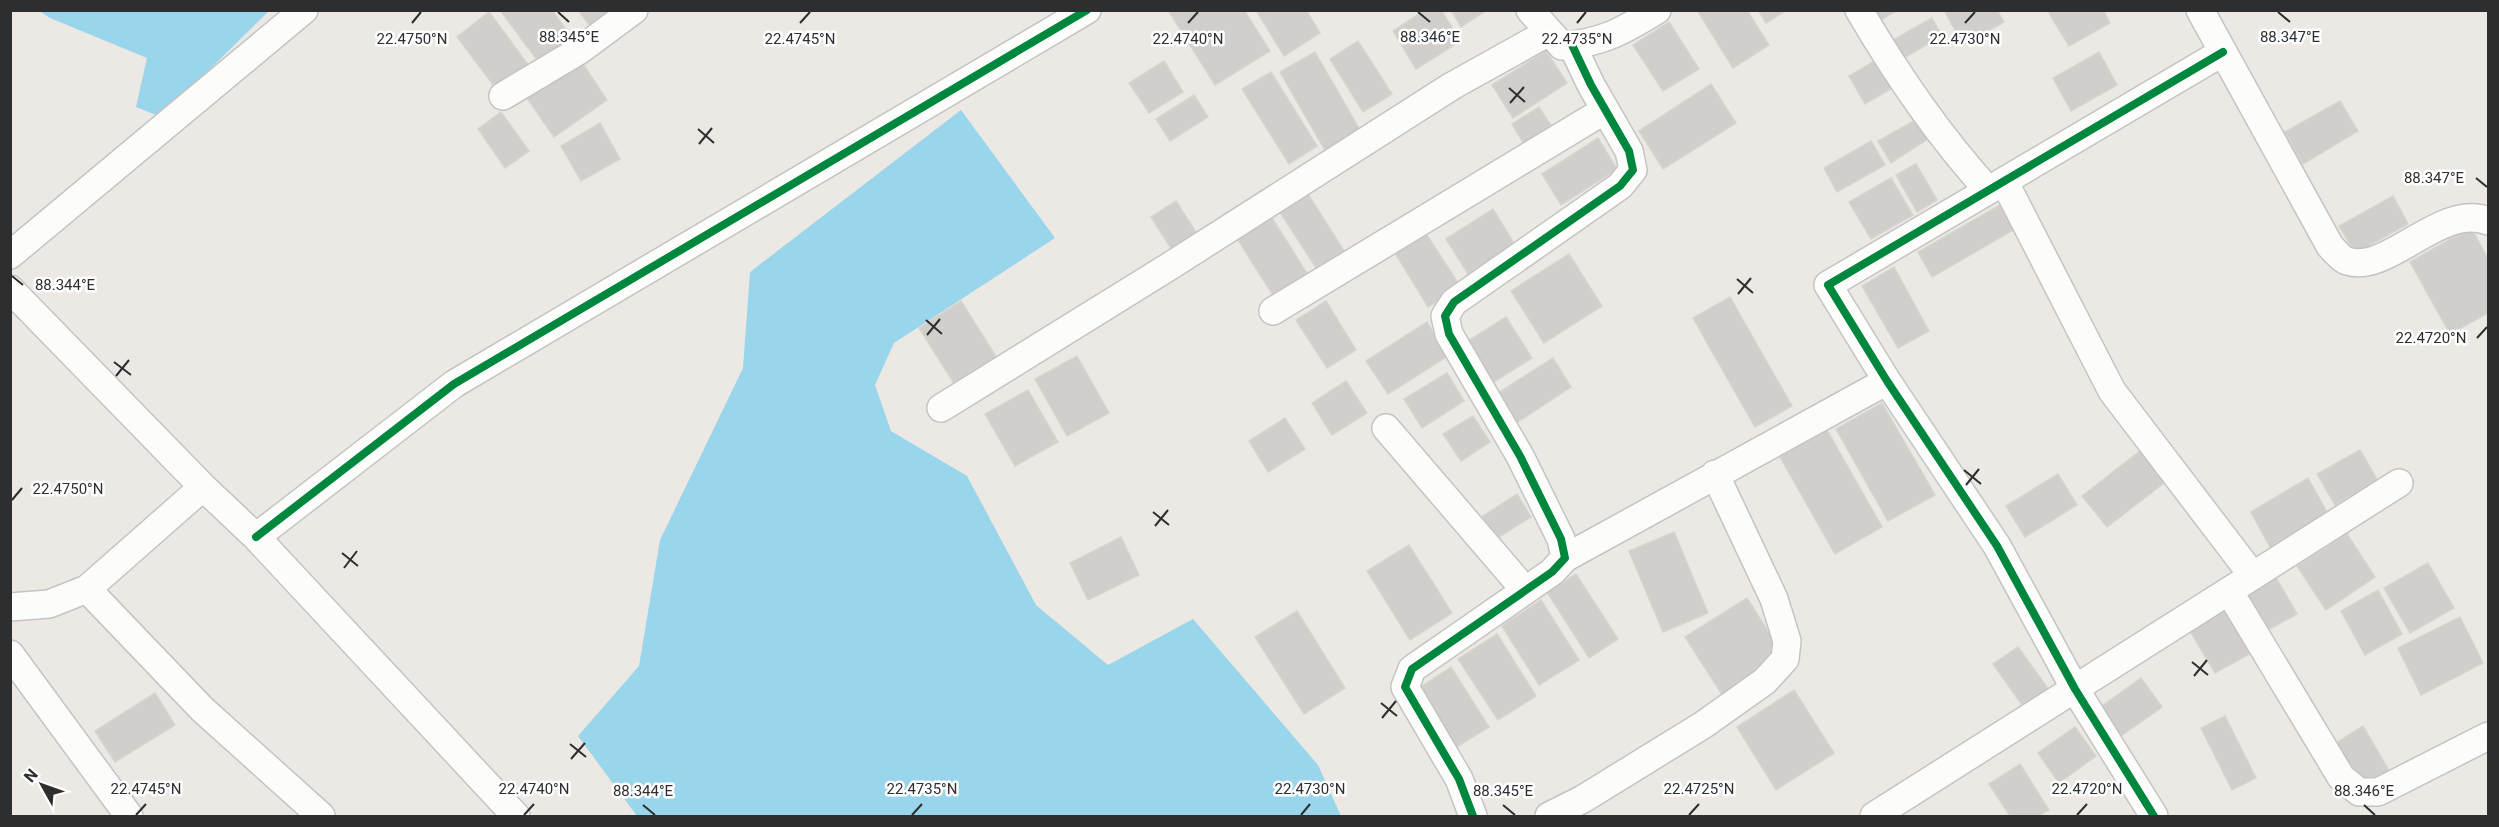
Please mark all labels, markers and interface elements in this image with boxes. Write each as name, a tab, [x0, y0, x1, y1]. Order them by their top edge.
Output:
text: 88.345°E	[539, 28, 600, 46]
text: 88.346°E	[1400, 28, 1461, 46]
text: 88.347°E	[2260, 28, 2321, 46]
text: 22.4750°N	[377, 30, 447, 48]
text: 22.4745°N	[765, 30, 835, 48]
text: 22.4740°N	[1153, 30, 1223, 48]
text: 22.4735°N	[1542, 30, 1612, 48]
text: 22.4730°N	[1930, 30, 2000, 48]
text: 88.347°E	[2404, 169, 2465, 187]
text: 88.344°E	[35, 276, 96, 294]
text: 22.4720°N	[2396, 329, 2466, 347]
text: 22.4750°N	[33, 480, 103, 498]
north arrow	[12, 755, 72, 815]
text: N	[20, 765, 42, 786]
text: 22.4745°N	[111, 780, 181, 798]
text: 22.4740°N	[499, 780, 569, 798]
text: 22.4735°N	[887, 780, 957, 798]
text: 22.4730°N	[1275, 780, 1345, 798]
text: 22.4725°N	[1664, 780, 1734, 798]
text: 22.4720°N	[2052, 780, 2122, 798]
text: 88.344°E	[613, 782, 674, 800]
text: 88.345°E	[1473, 782, 1534, 800]
text: 88.346°E	[2334, 782, 2395, 800]

